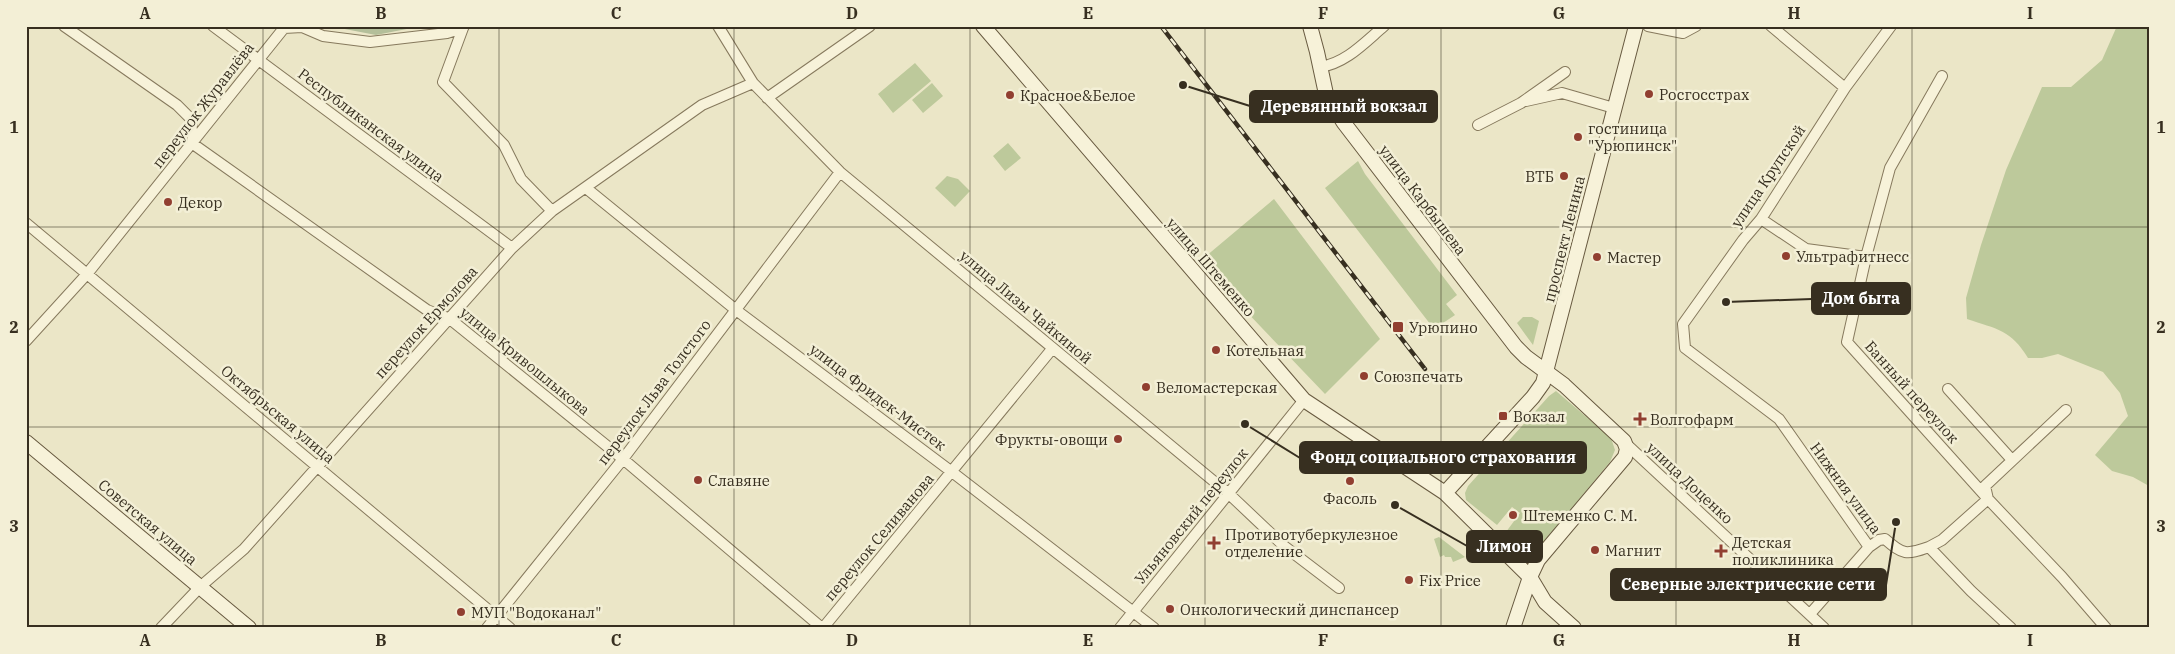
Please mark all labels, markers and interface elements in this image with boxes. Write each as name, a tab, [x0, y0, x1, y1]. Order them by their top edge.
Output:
text: A	[139, 3, 151, 23]
text: B	[375, 3, 387, 23]
text: C	[611, 3, 621, 23]
text: D	[846, 3, 858, 23]
text: E	[1083, 3, 1093, 23]
text: F	[1318, 3, 1328, 23]
text: G	[1553, 3, 1565, 23]
text: H	[1788, 3, 1801, 23]
text: I	[2027, 3, 2033, 23]
street label: переулок Журавлёва	[148, 38, 258, 172]
street label: Республиканская улица	[294, 64, 448, 186]
place label: Росгосстрах	[1659, 85, 1749, 104]
place label: Красное&Белое	[1020, 86, 1136, 105]
marker: Росгосстрах	[1643, 88, 1655, 100]
marker: Красное&Белое	[1004, 89, 1016, 101]
callout: Деревянный вокзал	[1250, 91, 1437, 122]
text: Деревянный вокзал	[1261, 96, 1427, 116]
text: 1	[9, 117, 19, 137]
text: 1	[2156, 117, 2166, 137]
place label: гостиница "Урюпинск"	[1588, 119, 1677, 155]
street label: улица Крупской	[1727, 121, 1809, 231]
marker: гостиница "Урюпинск"	[1572, 131, 1584, 143]
street label: улица Карбышева	[1375, 141, 1471, 259]
place label: ВТБ	[1525, 167, 1554, 186]
marker: ВТБ	[1558, 170, 1570, 182]
street label: проспект Ленина	[1539, 174, 1589, 304]
place label: Декор	[178, 193, 222, 212]
marker: Декор	[162, 196, 174, 208]
street label: улица Штеменко	[1163, 214, 1259, 320]
street label: улица Лизы Чайкиной	[956, 246, 1096, 368]
place label: Ультрафитнесс	[1796, 247, 1909, 266]
place label: Мастер	[1607, 248, 1661, 267]
marker: Ультрафитнесс	[1780, 250, 1792, 262]
marker: Мастер	[1591, 251, 1603, 263]
street label: переулок Ермолова	[370, 262, 482, 382]
callout: Дом быта	[1812, 283, 1910, 314]
text: Дом быта	[1822, 288, 1900, 308]
street label: улица Кривошлыкова	[456, 303, 594, 419]
street label: переулок Льва Толстого	[593, 316, 715, 468]
text: 2	[9, 317, 19, 337]
text: 2	[2156, 317, 2166, 337]
place label: Урюпино	[1409, 318, 1478, 337]
marker: Урюпино	[1391, 320, 1405, 334]
street label: Банный переулок	[1861, 337, 1963, 447]
street label: улица Фридек-Мистек	[806, 339, 950, 455]
place label: Котельная	[1226, 341, 1304, 360]
marker: Котельная	[1210, 344, 1222, 356]
street label: Октябрьская улица	[217, 361, 339, 467]
place label: Союзпечать	[1374, 367, 1463, 386]
marker: Союзпечать	[1358, 370, 1370, 382]
place label: Веломастерская	[1156, 378, 1277, 397]
marker: Веломастерская	[1140, 381, 1152, 393]
place label: Вокзал	[1513, 407, 1565, 426]
marker: Вокзал	[1497, 410, 1509, 422]
place label: Волгофарм	[1650, 410, 1734, 429]
marker: Волгофарм	[1634, 413, 1646, 425]
place label: Фрукты-овощи	[995, 430, 1108, 449]
marker: Фрукты-овощи	[1112, 433, 1124, 445]
street label: улица Доценко	[1643, 438, 1737, 528]
street label: Нижняя улица	[1806, 438, 1886, 538]
callout: Фонд социального страхования	[1300, 442, 1586, 473]
street label: Ульяновский переулок	[1130, 444, 1252, 588]
text: Фонд социального страхования	[1310, 447, 1576, 467]
street label: переулок Селиванова	[820, 469, 938, 605]
place label: Славяне	[708, 471, 770, 490]
marker: Славяне	[692, 474, 704, 486]
street label: Советская улица	[95, 475, 201, 569]
marker: Фасоль	[1344, 475, 1356, 487]
place label: Фасоль	[1323, 489, 1377, 508]
place label: Штеменко С. М.	[1523, 506, 1637, 525]
marker: Штеменко С. М.	[1507, 509, 1519, 521]
text: 3	[9, 516, 19, 536]
text: 3	[2156, 516, 2166, 536]
place label: Противотуберкулезное отделение	[1225, 525, 1398, 561]
callout: Лимон	[1467, 531, 1542, 562]
place label: Детская поликлиника	[1732, 533, 1834, 569]
marker: Противотуберкулезное отделение	[1207, 536, 1221, 550]
text: Лимон	[1476, 536, 1532, 556]
place label: Магнит	[1605, 541, 1661, 560]
marker: Магнит	[1589, 544, 1601, 556]
marker: Детская поликлиника	[1714, 544, 1728, 558]
callout: Северные электрические сети	[1611, 569, 1886, 600]
place label: Fix Price	[1419, 571, 1481, 590]
marker: Fix Price	[1403, 574, 1415, 586]
text: Северные электрические сети	[1621, 574, 1875, 594]
place label: Онкологический динспансер	[1180, 600, 1399, 619]
place label: МУП "Водоканал"	[471, 603, 601, 622]
marker: Онкологический динспансер	[1164, 603, 1176, 615]
marker: МУП "Водоканал"	[455, 606, 467, 618]
text: A	[139, 630, 151, 650]
text: B	[375, 630, 387, 650]
text: C	[611, 630, 621, 650]
text: D	[846, 630, 858, 650]
text: E	[1083, 630, 1093, 650]
text: F	[1318, 630, 1328, 650]
text: G	[1553, 630, 1565, 650]
text: H	[1788, 630, 1801, 650]
text: I	[2027, 630, 2033, 650]

